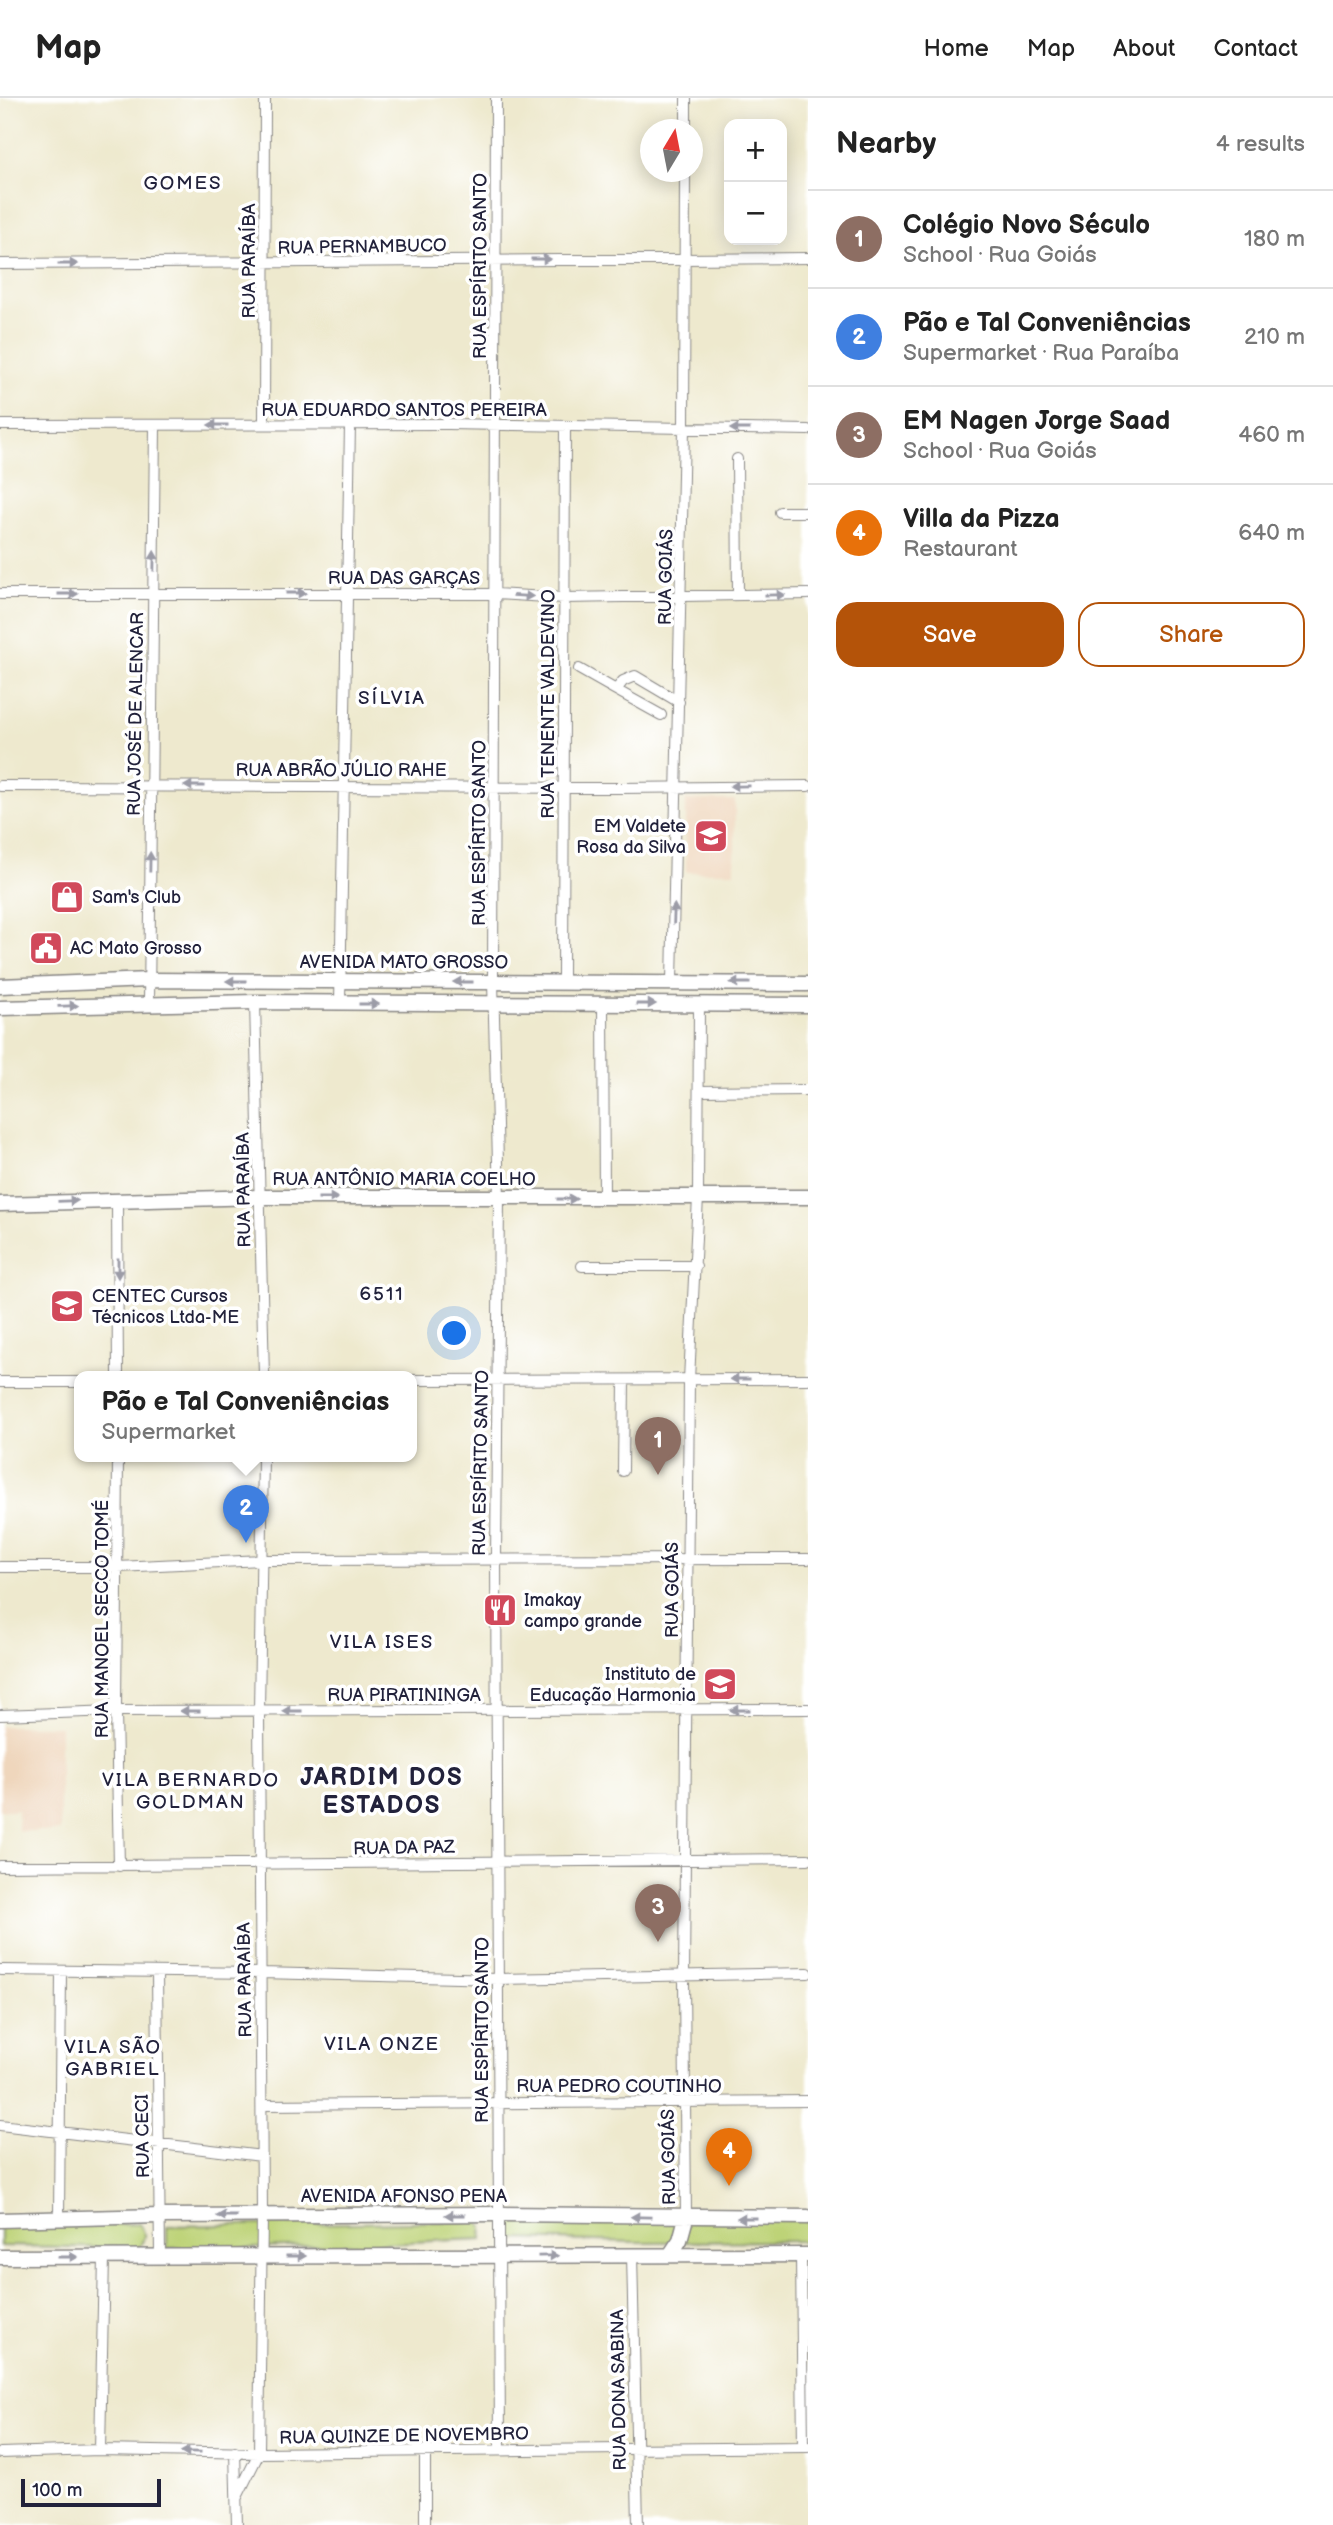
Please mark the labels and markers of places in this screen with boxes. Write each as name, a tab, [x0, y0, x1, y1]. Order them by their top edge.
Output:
place label: EM Valdete Rosa da Silva	[576, 816, 686, 858]
school or university icon: EM Valdete Rosa da Silva	[692, 817, 730, 855]
shop icon: Sam's Club	[48, 878, 86, 916]
place label: Sam's Club	[92, 887, 181, 908]
public building icon: AC Mato Grosso	[27, 929, 65, 967]
place label: AC Mato Grosso	[70, 938, 202, 959]
place label: CENTEC Cursos Técnicos Ltda-ME	[92, 1286, 239, 1328]
school or university icon: CENTEC Cursos Técnicos Ltda-ME	[48, 1287, 86, 1325]
pin: 1	[635, 1417, 681, 1475]
pin: 2	[223, 1485, 269, 1543]
place label: Imakay campo grande	[524, 1590, 642, 1632]
restaurant icon: Imakay campo grande	[481, 1591, 519, 1629]
place label: Instituto de Educação Harmonia	[530, 1664, 696, 1706]
school or university icon: Instituto de Educação Harmonia	[701, 1665, 739, 1703]
pin: 3	[635, 1884, 681, 1942]
pin: 4	[706, 2128, 752, 2186]

